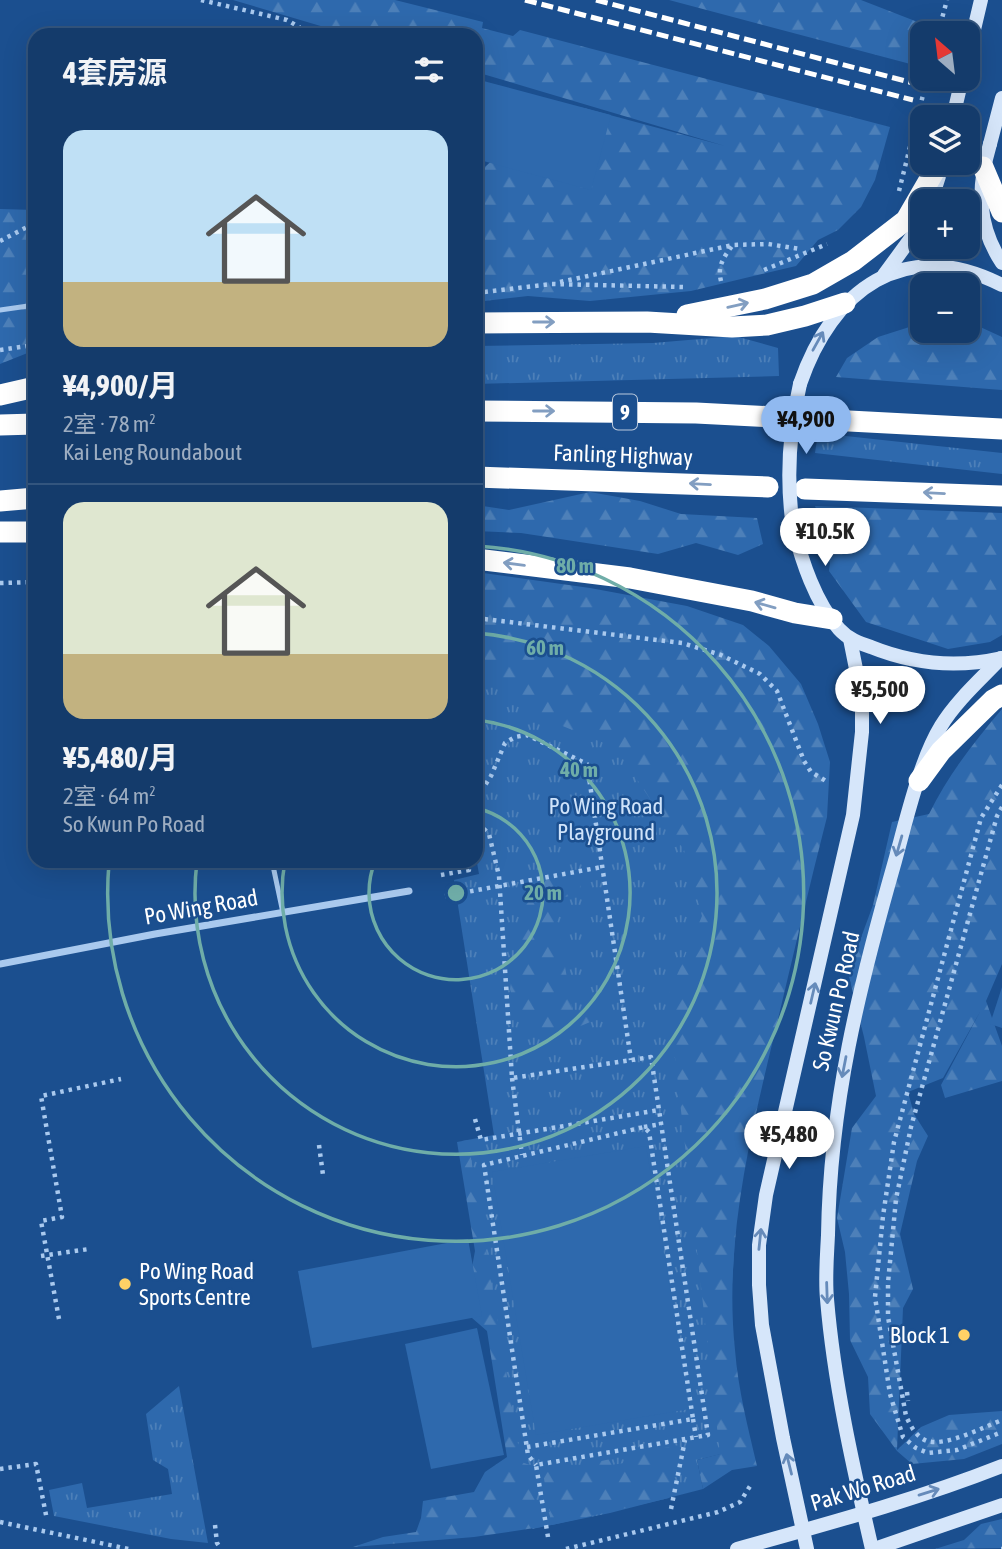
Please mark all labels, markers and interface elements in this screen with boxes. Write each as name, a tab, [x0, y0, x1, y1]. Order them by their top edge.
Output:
north arrow	[910, 21, 980, 91]
map controls	[910, 21, 980, 343]
icon: filters	[410, 51, 448, 89]
text: 4套房源	[63, 55, 167, 89]
button: layers	[910, 105, 980, 175]
icon: home	[193, 176, 319, 302]
button: +	[910, 189, 980, 259]
button: −	[910, 273, 980, 343]
one-way arrow	[726, 298, 749, 312]
one-way arrow	[532, 315, 555, 329]
one-way arrow	[812, 331, 825, 352]
text: ¥4,900/月	[63, 368, 178, 402]
road number: 9	[613, 394, 637, 430]
pin: ¥4,900	[749, 396, 863, 456]
one-way arrow	[532, 404, 555, 418]
text: ¥4,900	[777, 406, 835, 432]
text: 2室 · 78 m²	[63, 411, 156, 437]
text: Kai Leng Roundabout	[63, 439, 242, 465]
street label: Fanling Highway	[553, 440, 693, 470]
one-way arrow	[689, 477, 712, 490]
one-way arrow	[923, 487, 946, 500]
pin: ¥10.5K	[768, 508, 882, 568]
text: ¥10.5K	[796, 518, 854, 544]
icon: home	[193, 548, 319, 674]
text: 80 m	[556, 553, 594, 577]
one-way arrow	[503, 557, 526, 570]
one-way arrow	[754, 598, 777, 611]
text: 60 m	[526, 635, 564, 659]
pin: ¥5,500	[823, 666, 937, 726]
text: ¥5,500	[851, 676, 909, 702]
text: ¥5,480/月	[63, 740, 178, 774]
text: 40 m	[559, 757, 598, 781]
text: 2室 · 64 m²	[63, 783, 156, 809]
park label: Po Wing Road Playground	[548, 793, 664, 845]
text: So Kwun Po Road	[63, 811, 205, 837]
one-way arrow	[892, 835, 905, 857]
text: 20 m	[524, 880, 562, 904]
centre of rings	[444, 881, 468, 905]
street label: Po Wing Road	[142, 884, 260, 930]
street label: So Kwun Po Road	[807, 929, 865, 1073]
one-way arrow	[806, 982, 820, 1005]
one-way arrow	[837, 1055, 850, 1078]
pin: ¥5,480	[732, 1112, 846, 1171]
text: ¥5,480	[760, 1121, 818, 1147]
one-way arrow	[754, 1228, 767, 1251]
place label: Po Wing Road Sports Centre	[139, 1258, 254, 1310]
marker: Po Wing Road Sports Centre	[117, 1276, 133, 1292]
one-way arrow	[821, 1281, 834, 1304]
place label: Block 1	[890, 1322, 950, 1348]
marker: Block 1	[956, 1327, 972, 1343]
one-way arrow	[782, 1453, 795, 1476]
street label: Pak Wo Road	[807, 1460, 919, 1516]
one-way arrow	[918, 1485, 940, 1498]

